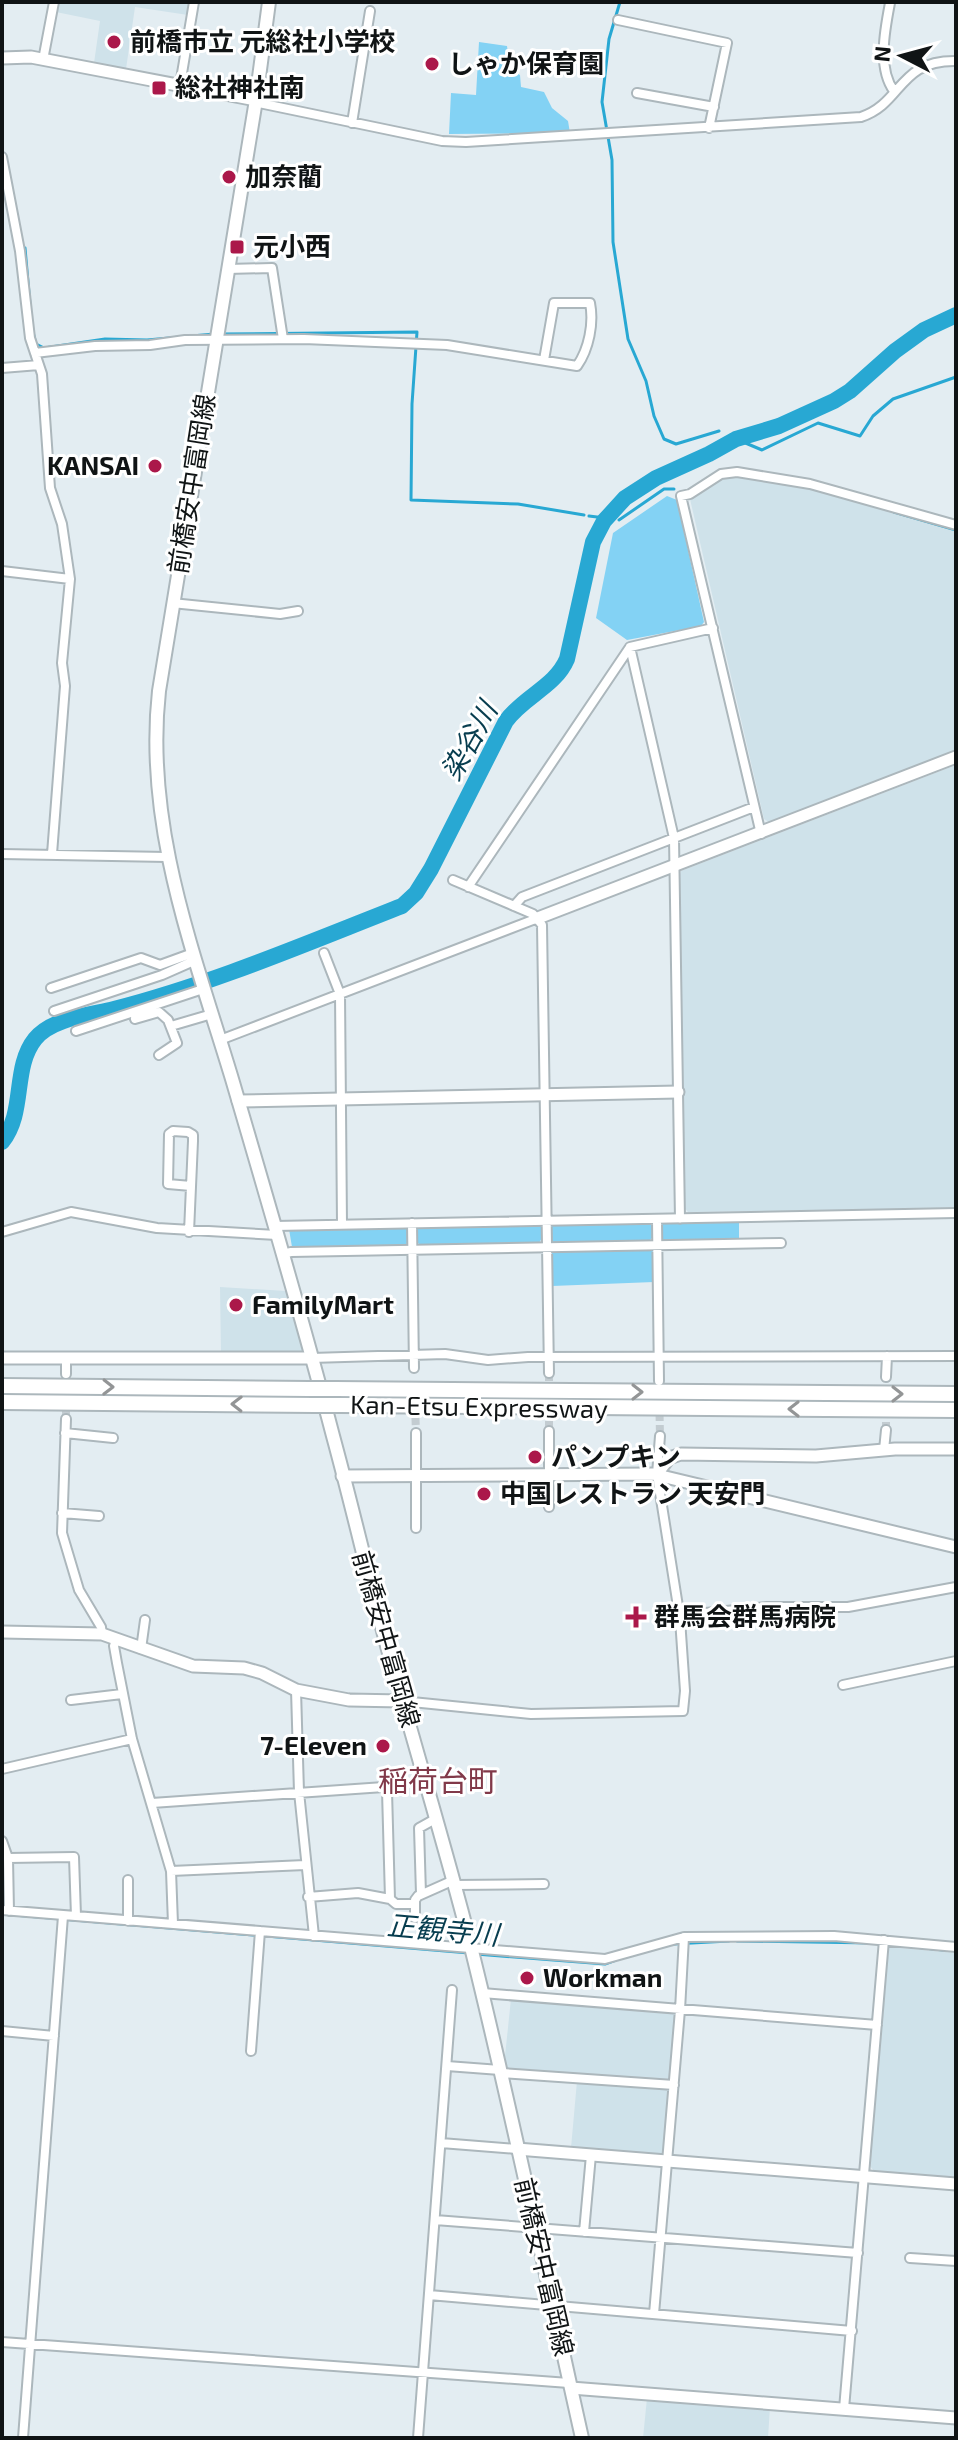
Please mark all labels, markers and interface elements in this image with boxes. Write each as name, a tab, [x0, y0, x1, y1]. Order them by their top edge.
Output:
north arrow	[862, 16, 942, 96]
place label: 前橋市立 元総社小学校	[130, 25, 396, 56]
marker: 前橋市立 元総社小学校	[105, 33, 123, 51]
text: N	[867, 45, 895, 63]
place label: しゃか保育園	[448, 47, 604, 78]
marker: しゃか保育園	[423, 55, 441, 73]
place label: 総社神社南	[175, 71, 305, 102]
marker: 総社神社南	[150, 79, 168, 97]
place label: 加奈藺	[245, 160, 323, 191]
marker: 加奈藺	[220, 168, 238, 186]
place label: 元小西	[253, 230, 331, 261]
marker: 元小西	[228, 238, 246, 256]
street label: 前橋安中富岡線	[161, 391, 220, 576]
place label: KANSAI	[47, 449, 139, 480]
marker: KANSAI	[146, 457, 164, 475]
water label: 染谷川	[433, 693, 505, 785]
place label: FamilyMart	[252, 1288, 394, 1320]
marker: FamilyMart	[227, 1296, 245, 1314]
one-way arrow	[102, 1378, 115, 1396]
one-way arrow	[631, 1383, 644, 1401]
one-way arrow	[891, 1385, 904, 1403]
street label: Kan-Etsu Expressway	[350, 1388, 608, 1423]
one-way arrow	[230, 1395, 243, 1413]
one-way arrow	[787, 1400, 800, 1418]
place label: パンプキン	[551, 1440, 681, 1471]
marker: パンプキン	[526, 1448, 544, 1466]
place label: 中国レストラン 天安門	[500, 1477, 766, 1508]
marker: 中国レストラン 天安門	[475, 1485, 493, 1503]
street label: 前橋安中富岡線	[347, 1547, 427, 1730]
place label: 群馬会群馬病院	[654, 1600, 836, 1631]
marker: 群馬会群馬病院	[625, 1606, 647, 1628]
place label: 7-Eleven	[260, 1729, 367, 1760]
marker: 7-Eleven	[374, 1737, 392, 1755]
district label: 稲荷台町	[378, 1762, 498, 1798]
water label: 正観寺川	[386, 1907, 503, 1951]
place label: Workman	[543, 1961, 662, 1992]
marker: Workman	[518, 1969, 536, 1987]
street label: 前橋安中富岡線	[510, 2175, 581, 2359]

